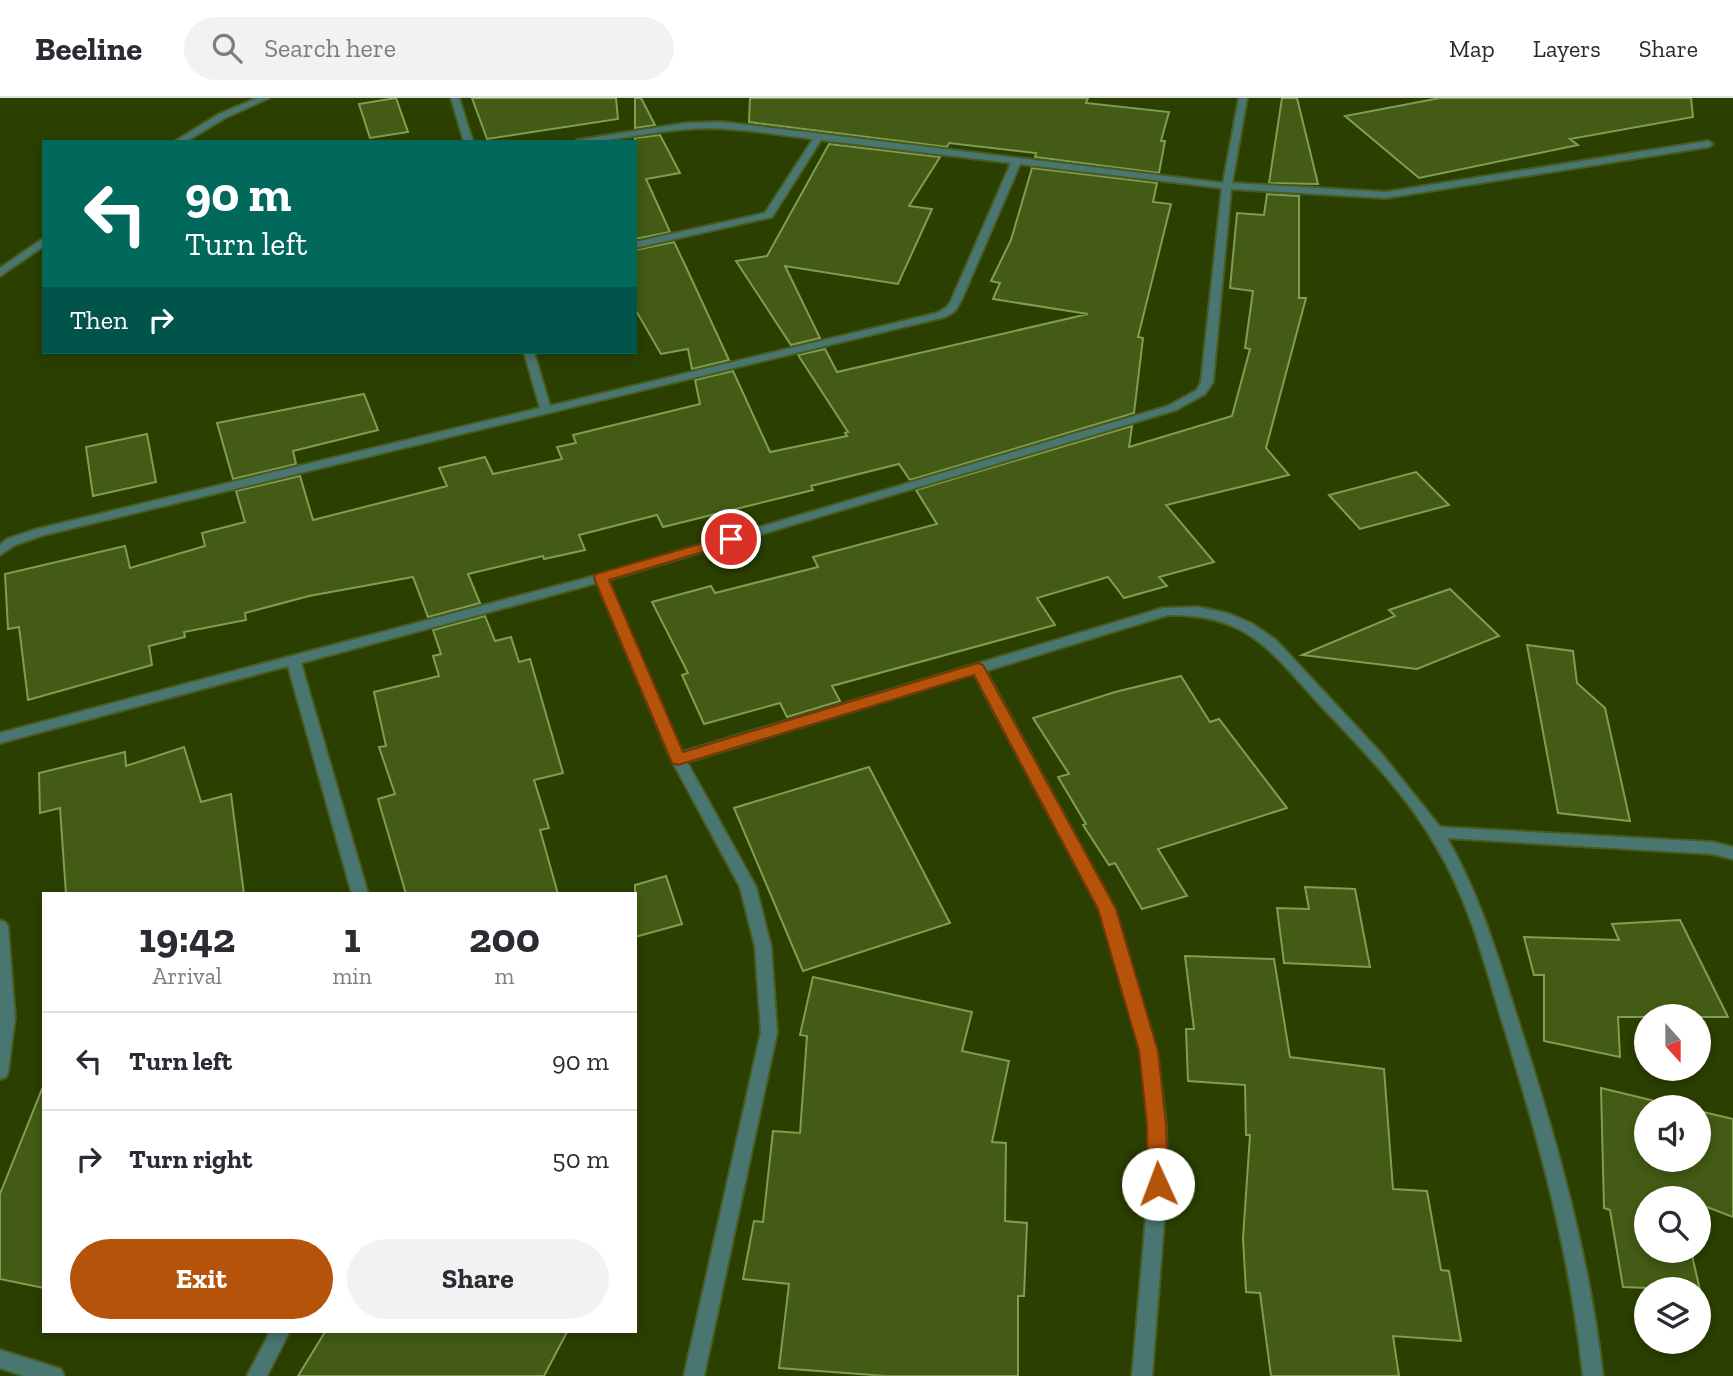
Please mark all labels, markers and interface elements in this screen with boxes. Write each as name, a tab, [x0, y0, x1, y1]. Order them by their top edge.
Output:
search box	[184, 17, 674, 80]
text: Beeline	[35, 29, 142, 68]
icon: search	[208, 29, 246, 67]
text: Search here	[264, 32, 396, 64]
text: Map	[1449, 34, 1495, 63]
text: Layers	[1533, 34, 1601, 63]
text: Share	[1639, 34, 1698, 63]
text: 90 m	[185, 165, 292, 224]
icon: left	[70, 168, 161, 259]
text: Turn left	[185, 225, 307, 263]
icon: right	[142, 301, 180, 339]
text: Then	[70, 304, 128, 336]
pin	[701, 509, 761, 569]
icon: arrive	[712, 520, 750, 558]
text: 19:42	[139, 912, 235, 963]
text: 1	[344, 912, 361, 963]
text: 200	[469, 912, 540, 963]
text: Arrival	[153, 962, 222, 990]
text: min	[332, 962, 372, 990]
text: m	[495, 962, 514, 990]
north arrow	[1634, 1004, 1712, 1082]
map controls	[1634, 1004, 1711, 1354]
icon: left	[70, 1042, 108, 1080]
text: Turn left	[129, 1045, 232, 1077]
text: 90 m	[552, 1045, 609, 1077]
button: sound	[1634, 1095, 1711, 1172]
icon: right	[70, 1140, 108, 1178]
text: Turn right	[129, 1143, 252, 1175]
text: 50 m	[552, 1143, 609, 1175]
position arrow	[1121, 1147, 1195, 1221]
button: search	[1634, 1186, 1711, 1263]
button: Exit	[70, 1239, 333, 1319]
button: Share	[347, 1239, 609, 1319]
button: layers	[1634, 1277, 1711, 1354]

